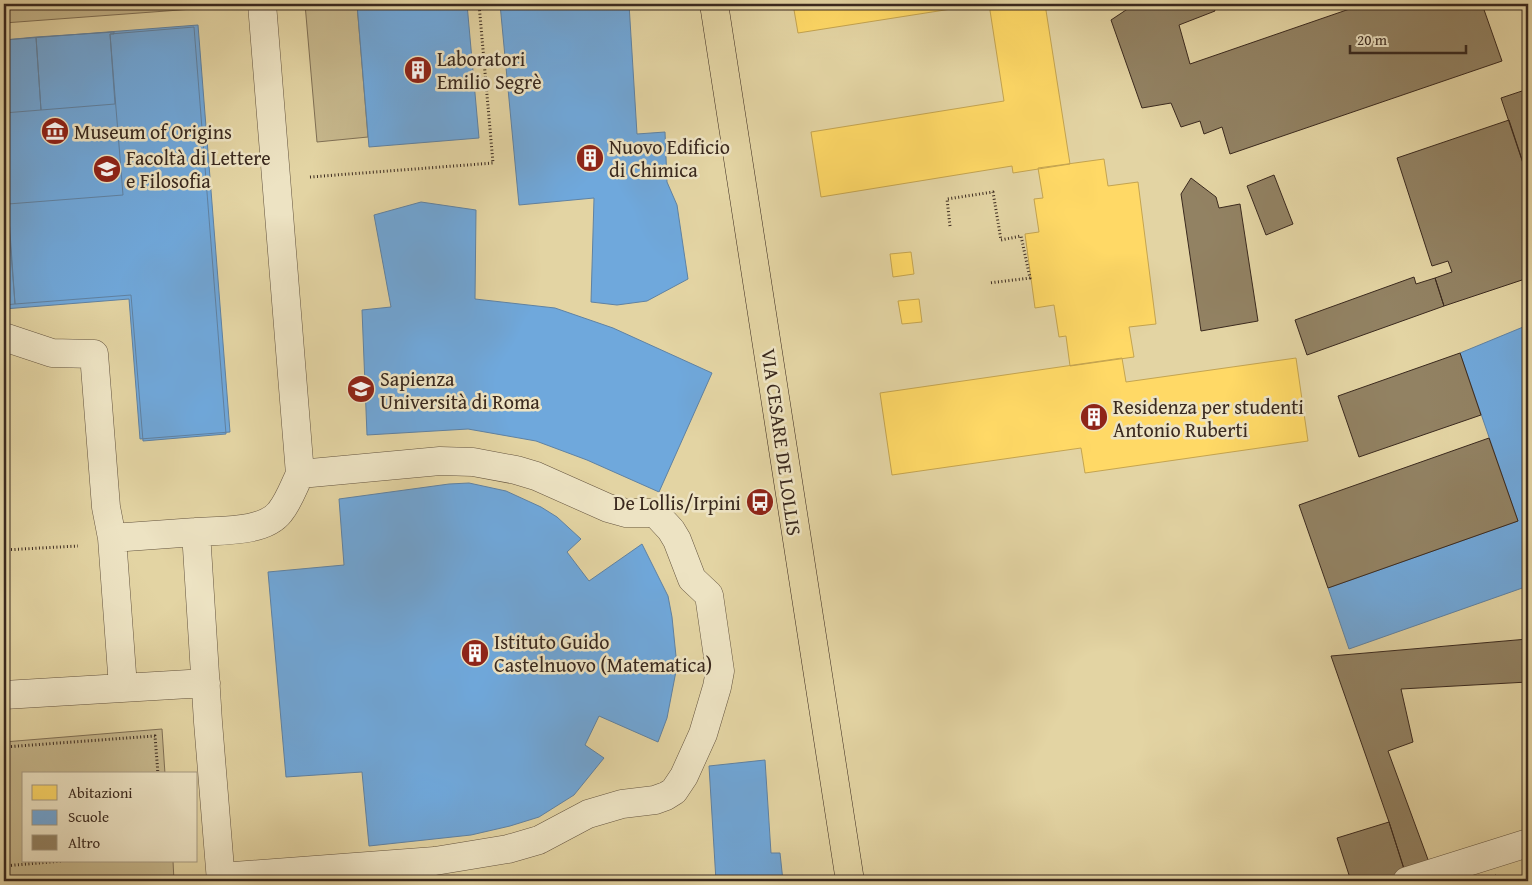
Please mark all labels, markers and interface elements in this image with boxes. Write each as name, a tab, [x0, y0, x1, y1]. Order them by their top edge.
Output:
scale bar	[1350, 22, 1466, 54]
text: 20 m	[1357, 29, 1388, 50]
place label: Laboratori Emilio Segrè	[437, 44, 542, 96]
building icon: Laboratori Emilio Segrè	[403, 55, 433, 85]
museum icon: Museum of Origins	[40, 116, 70, 146]
place label: Museum of Origins	[74, 117, 232, 146]
place label: Nuovo Edificio di Chimica	[609, 132, 730, 184]
place label: Facoltà di Lettere e Filosofia	[126, 143, 271, 195]
building icon: Nuovo Edificio di Chimica	[575, 143, 605, 173]
school or university icon: Facoltà di Lettere e Filosofia	[92, 154, 122, 184]
street label: VIA CESARE DE LOLLIS	[755, 347, 809, 537]
place label: Sapienza Università di Roma	[380, 364, 540, 416]
school or university icon: Sapienza Università di Roma	[346, 374, 376, 404]
place label: Residenza per studenti Antonio Ruberti	[1113, 392, 1304, 444]
building icon: Residenza per studenti Antonio Ruberti	[1079, 402, 1109, 432]
bus stop icon: De Lollis/Irpini	[745, 487, 775, 517]
place label: De Lollis/Irpini	[613, 488, 741, 517]
place label: Istituto Guido Castelnuovo (Matematica)	[494, 627, 712, 679]
building icon: Istituto Guido Castelnuovo (Matematica)	[460, 638, 490, 668]
legend	[22, 772, 198, 862]
text: Abitazioni	[68, 782, 133, 803]
text: Scuole	[68, 806, 109, 827]
text: Altro	[68, 832, 101, 853]

